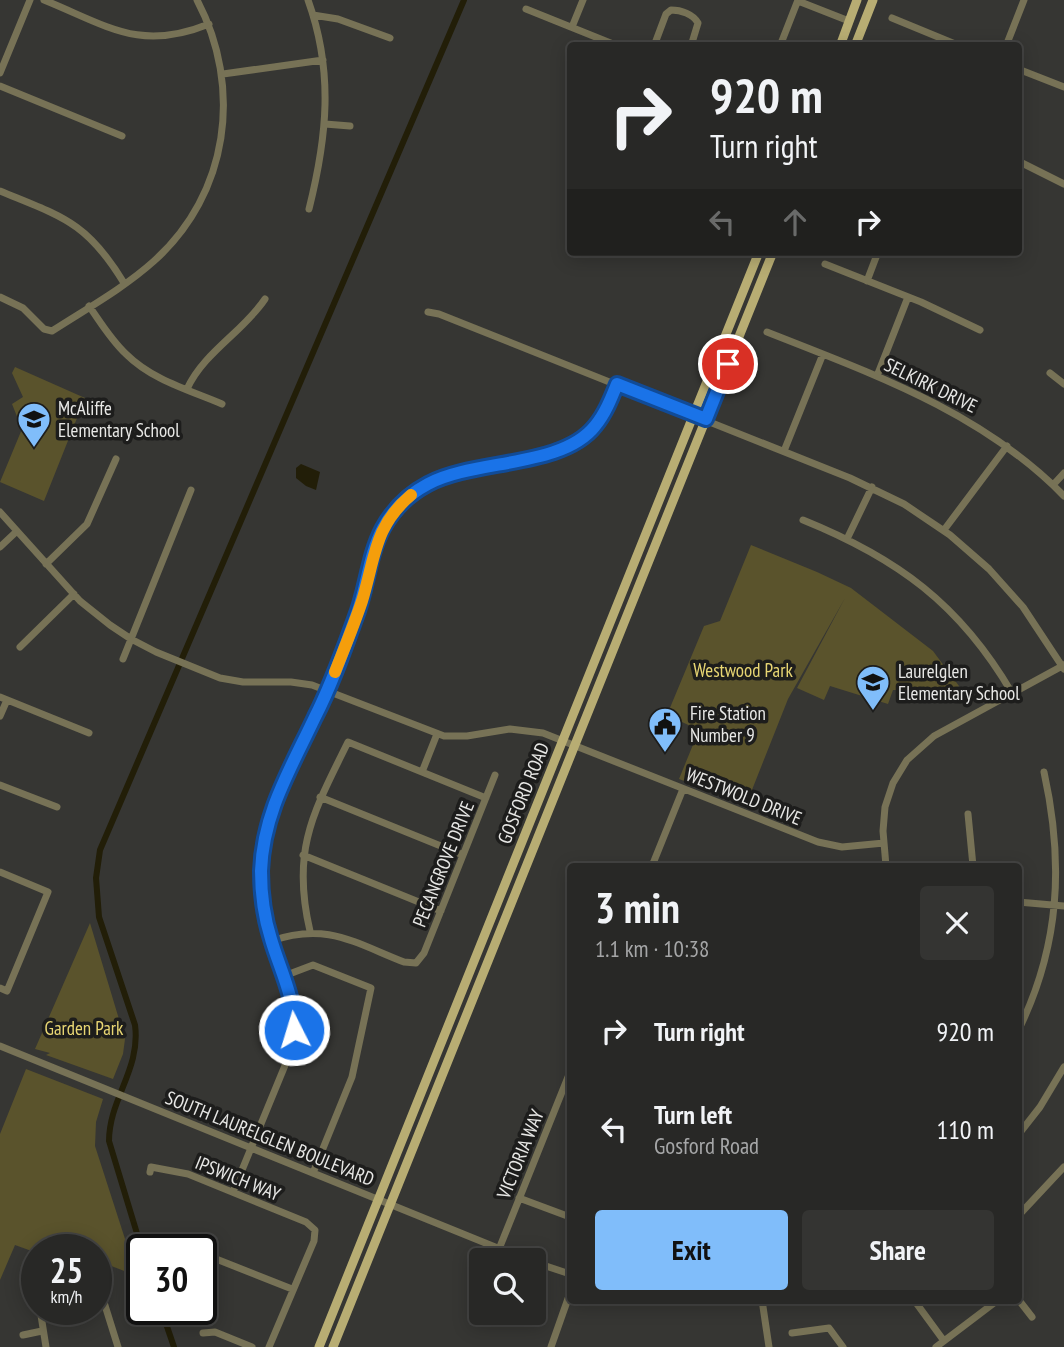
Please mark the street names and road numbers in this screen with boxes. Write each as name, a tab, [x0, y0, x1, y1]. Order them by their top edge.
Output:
street label: SELKIRK DRIVE	[881, 352, 981, 418]
street label: GOSFORD ROAD	[492, 739, 554, 847]
street label: WESTWOLD DRIVE	[683, 762, 805, 830]
street label: PECANGROVE DRIVE	[407, 798, 479, 930]
street label: SOUTH LAURELGLEN BOULEVARD	[162, 1085, 378, 1191]
street label: VICTORIA WAY	[491, 1106, 549, 1203]
street label: IPSWICH WAY	[192, 1150, 284, 1206]

